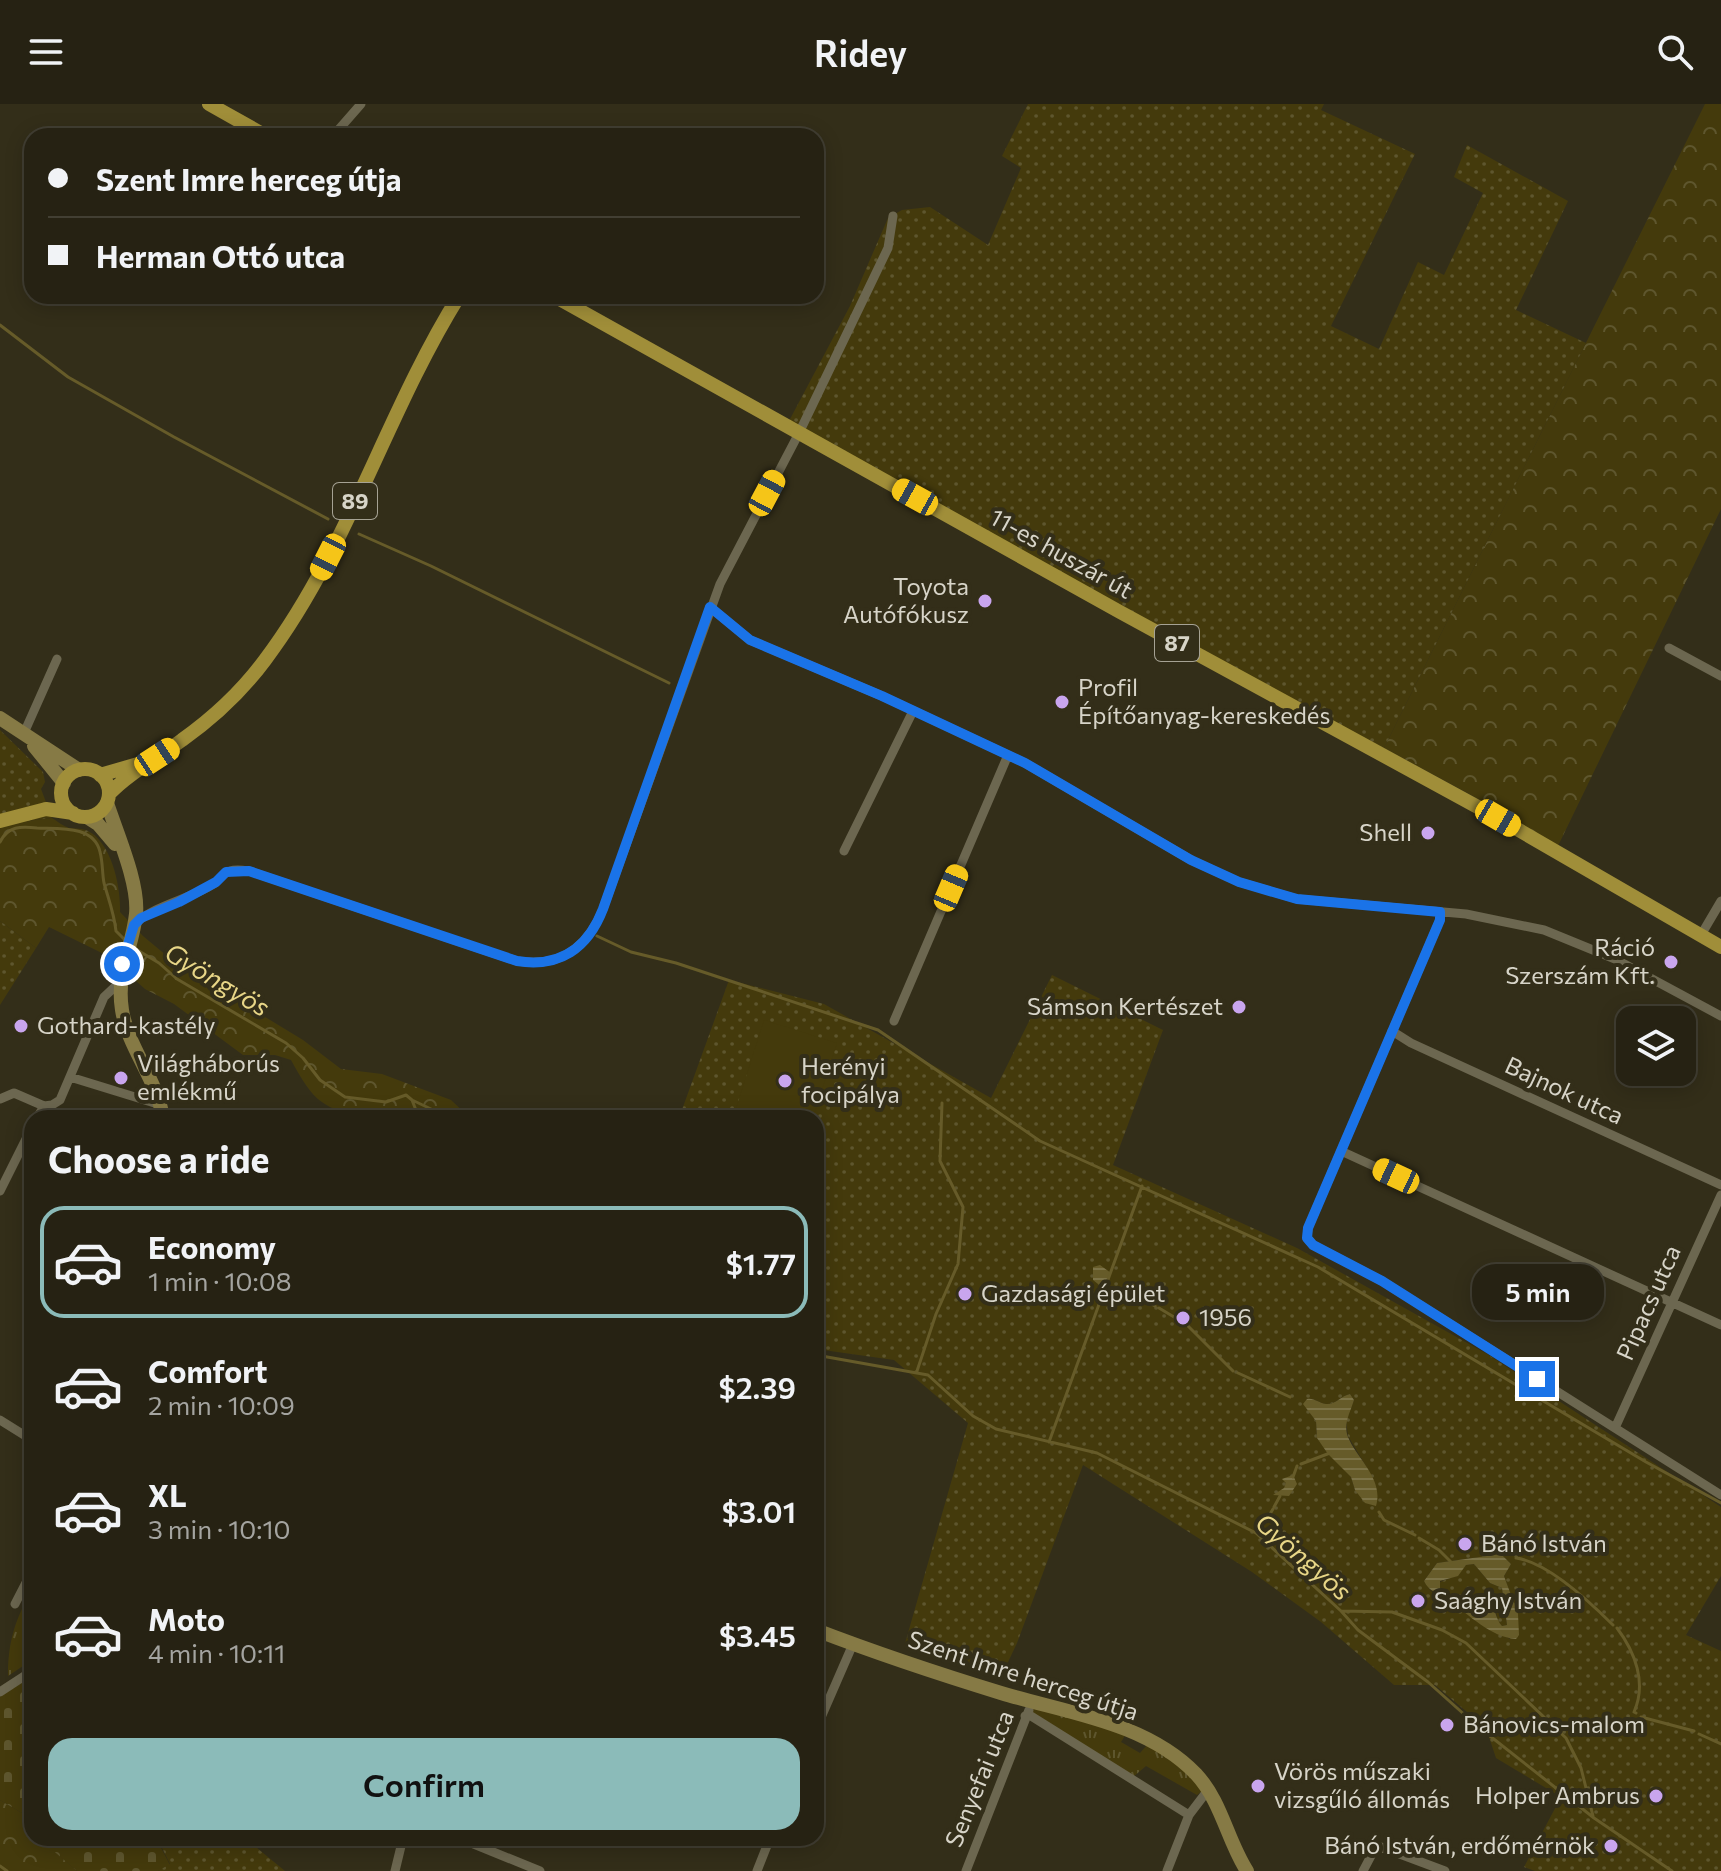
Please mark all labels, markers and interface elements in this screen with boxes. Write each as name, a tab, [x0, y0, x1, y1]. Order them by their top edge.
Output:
icon: menu	[24, 30, 68, 74]
text: Ridey	[814, 30, 907, 74]
icon: search	[1653, 30, 1697, 74]
text: Szent Imre herceg útja	[96, 160, 402, 197]
text: Herman Ottó utca	[96, 237, 345, 274]
car	[745, 466, 789, 520]
car	[888, 475, 942, 519]
road number: 89	[333, 483, 377, 519]
street label: 11-es huszár út	[985, 502, 1138, 604]
car	[306, 530, 350, 584]
place label: Toyota Autófókusz	[843, 571, 969, 628]
marker: Toyota Autófókusz	[976, 592, 994, 610]
road number: 87	[1155, 625, 1199, 661]
place label: Profil Építőanyag-kereskedés	[1078, 672, 1330, 729]
marker: Profil Építőanyag-kereskedés	[1053, 693, 1071, 711]
car	[130, 734, 184, 780]
car	[1471, 796, 1525, 840]
place label: Shell	[1359, 817, 1412, 846]
marker: Shell	[1419, 824, 1437, 842]
car	[931, 861, 971, 915]
place label: Ráció Szerszám Kft.	[1505, 932, 1655, 989]
water label: Gyöngyös	[160, 935, 276, 1022]
route start	[104, 946, 140, 982]
marker: Ráció Szerszám Kft.	[1662, 953, 1680, 971]
place label: Sámson Kertészet	[1027, 991, 1223, 1020]
marker: Sámson Kertészet	[1230, 998, 1248, 1016]
map controls	[1616, 1006, 1696, 1086]
button: layers	[1616, 1006, 1696, 1086]
place label: Gothard-kastély	[37, 1010, 215, 1039]
marker: Gothard-kastély	[12, 1017, 30, 1035]
place label: Világháborús emlékmű	[137, 1048, 280, 1105]
street label: Bajnok utca	[1501, 1050, 1628, 1130]
place label: Herényi focipálya	[801, 1051, 900, 1108]
marker: Világháborús emlékmű	[112, 1069, 130, 1087]
marker: Herényi focipálya	[776, 1072, 794, 1090]
text: Choose a ride	[48, 1136, 269, 1180]
car	[1369, 1155, 1423, 1197]
icon: car	[52, 1226, 124, 1298]
text: Economy	[148, 1228, 276, 1265]
street label: Pipacs utca	[1609, 1240, 1686, 1364]
text: $1.77	[726, 1244, 796, 1281]
callout: 5 min	[1471, 1263, 1603, 1319]
text: 1 min · 10:08	[148, 1265, 291, 1296]
text: 5 min	[1506, 1276, 1570, 1307]
place label: Gazdasági épület	[981, 1278, 1165, 1307]
marker: Gazdasági épület	[956, 1285, 974, 1303]
place label: 1956	[1199, 1302, 1252, 1331]
marker: 1956	[1174, 1309, 1192, 1327]
icon: car	[52, 1350, 124, 1422]
text: Comfort	[148, 1352, 267, 1389]
route end	[1519, 1361, 1555, 1397]
text: $2.39	[719, 1368, 796, 1405]
text: 2 min · 10:09	[148, 1389, 295, 1420]
icon: car	[52, 1474, 124, 1546]
text: XL	[148, 1476, 187, 1513]
text: $3.01	[722, 1492, 796, 1529]
water label: Gyöngyös	[1250, 1506, 1358, 1606]
text: 3 min · 10:10	[148, 1513, 290, 1544]
place label: Bánó lstván	[1481, 1528, 1607, 1557]
marker: Bánó lstván	[1456, 1535, 1474, 1553]
place label: Saághy István	[1434, 1585, 1582, 1614]
marker: Saághy István	[1409, 1592, 1427, 1610]
icon: car	[52, 1598, 124, 1670]
text: Moto	[148, 1600, 225, 1637]
text: $3.45	[719, 1616, 796, 1653]
street label: Szent Imre herceg útja	[905, 1624, 1142, 1726]
text: 4 min · 10:11	[148, 1637, 285, 1668]
street label: Senyefai utca	[938, 1706, 1019, 1851]
place label: Bánovics-malom	[1463, 1709, 1645, 1738]
marker: Bánovics-malom	[1438, 1716, 1456, 1734]
button: Confirm	[48, 1738, 800, 1830]
place label: Vörös műszaki vizsgűló állomás	[1274, 1756, 1450, 1813]
marker: Vörös műszaki vizsgűló állomás	[1249, 1777, 1267, 1795]
place label: Holper Ambrus	[1475, 1780, 1640, 1809]
marker: Holper Ambrus	[1647, 1787, 1665, 1805]
place label: Bánó István, erdőmérnök	[1324, 1830, 1595, 1859]
marker: Bánó István, erdőmérnök	[1602, 1837, 1620, 1855]

